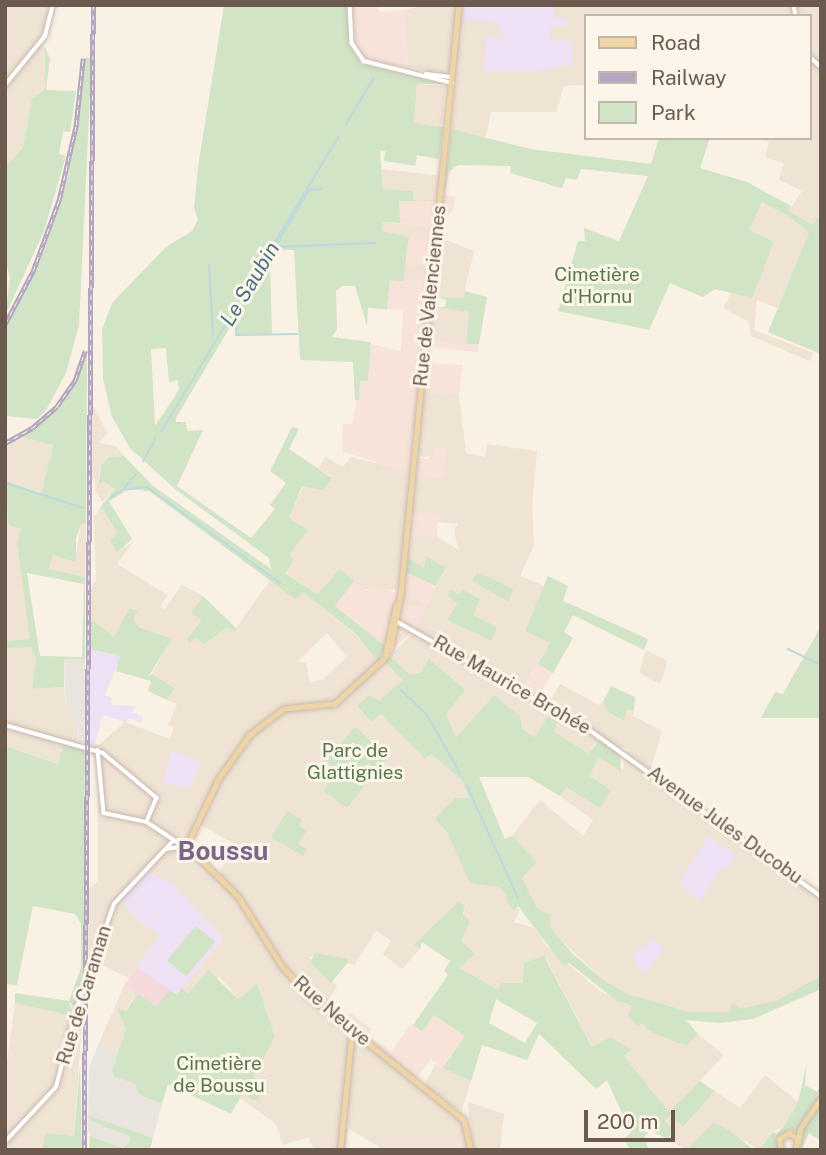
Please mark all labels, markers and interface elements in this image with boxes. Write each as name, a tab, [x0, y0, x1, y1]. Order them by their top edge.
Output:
legend	[584, 14, 812, 140]
text: Road	[651, 30, 701, 55]
text: Railway	[651, 65, 727, 90]
text: Park	[651, 100, 696, 125]
street label: Rue de Valenciennes	[409, 204, 451, 388]
water label: Le Saubin	[215, 237, 285, 331]
park label: Cimetière d'Hornu	[554, 264, 640, 308]
street label: Rue Maurice Brohée	[429, 630, 595, 740]
park label: Parc de Glattignies	[307, 740, 403, 784]
street label: Avenue Jules Ducobu	[643, 761, 807, 889]
district label: Boussu	[177, 835, 269, 867]
street label: Rue de Caraman	[52, 922, 116, 1068]
street label: Rue Neuve	[289, 971, 375, 1051]
park label: Cimetière de Boussu	[173, 1053, 265, 1097]
scale bar	[588, 1096, 679, 1140]
text: 200 m	[597, 1109, 658, 1134]

